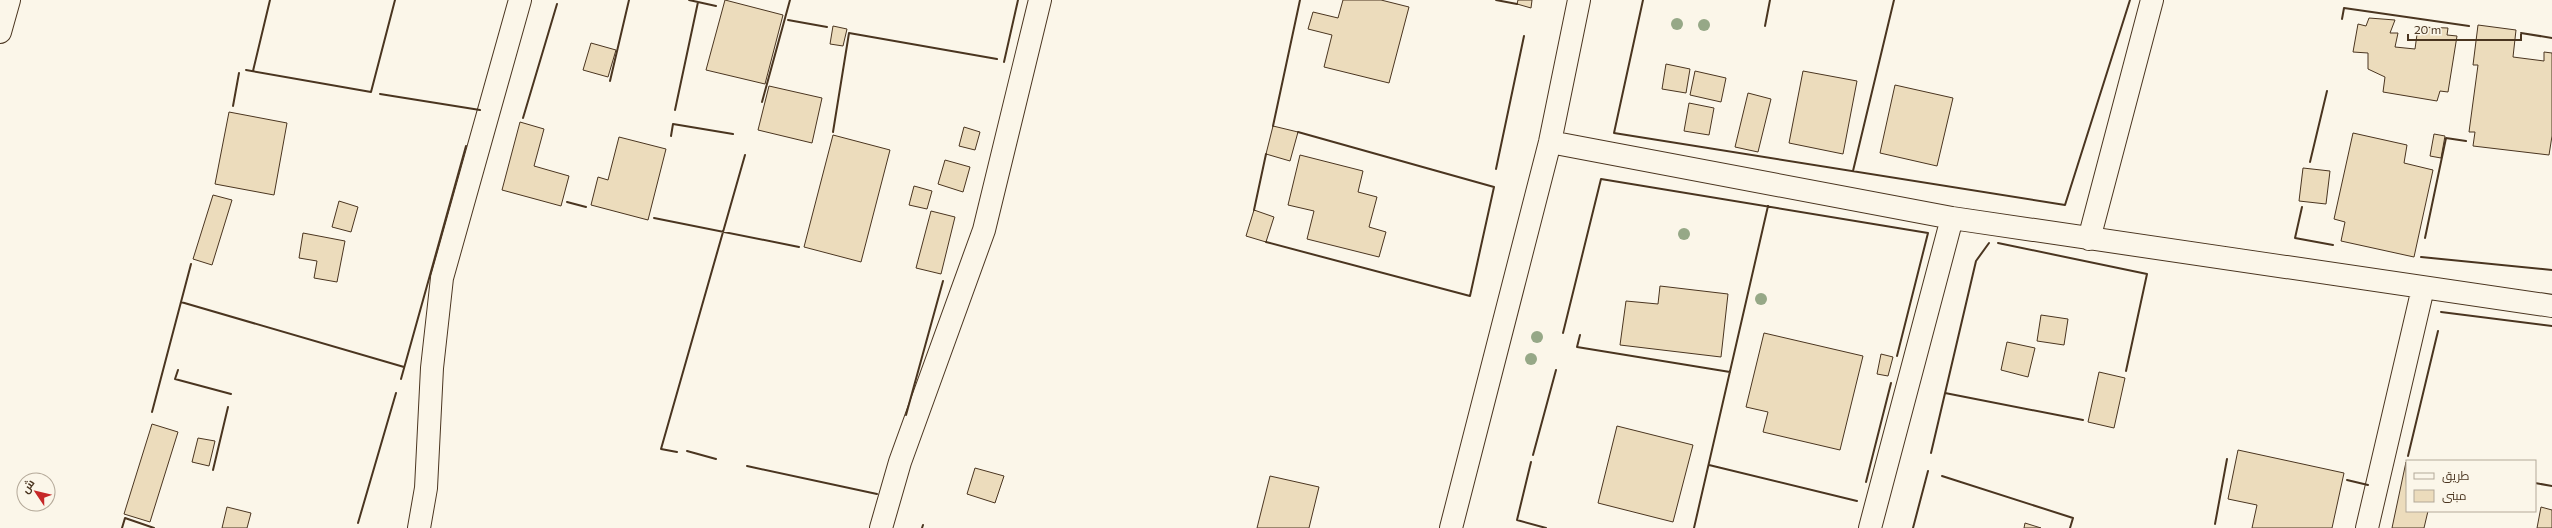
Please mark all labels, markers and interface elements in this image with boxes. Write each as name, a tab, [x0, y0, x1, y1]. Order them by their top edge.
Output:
scale bar	[2408, 16, 2521, 42]
text: 20 m	[2414, 22, 2441, 36]
legend	[2406, 460, 2536, 512]
text: طريق	[2442, 468, 2470, 483]
north arrow	[16, 472, 56, 512]
text: ش	[18, 476, 38, 496]
text: مبنى	[2442, 488, 2467, 503]

